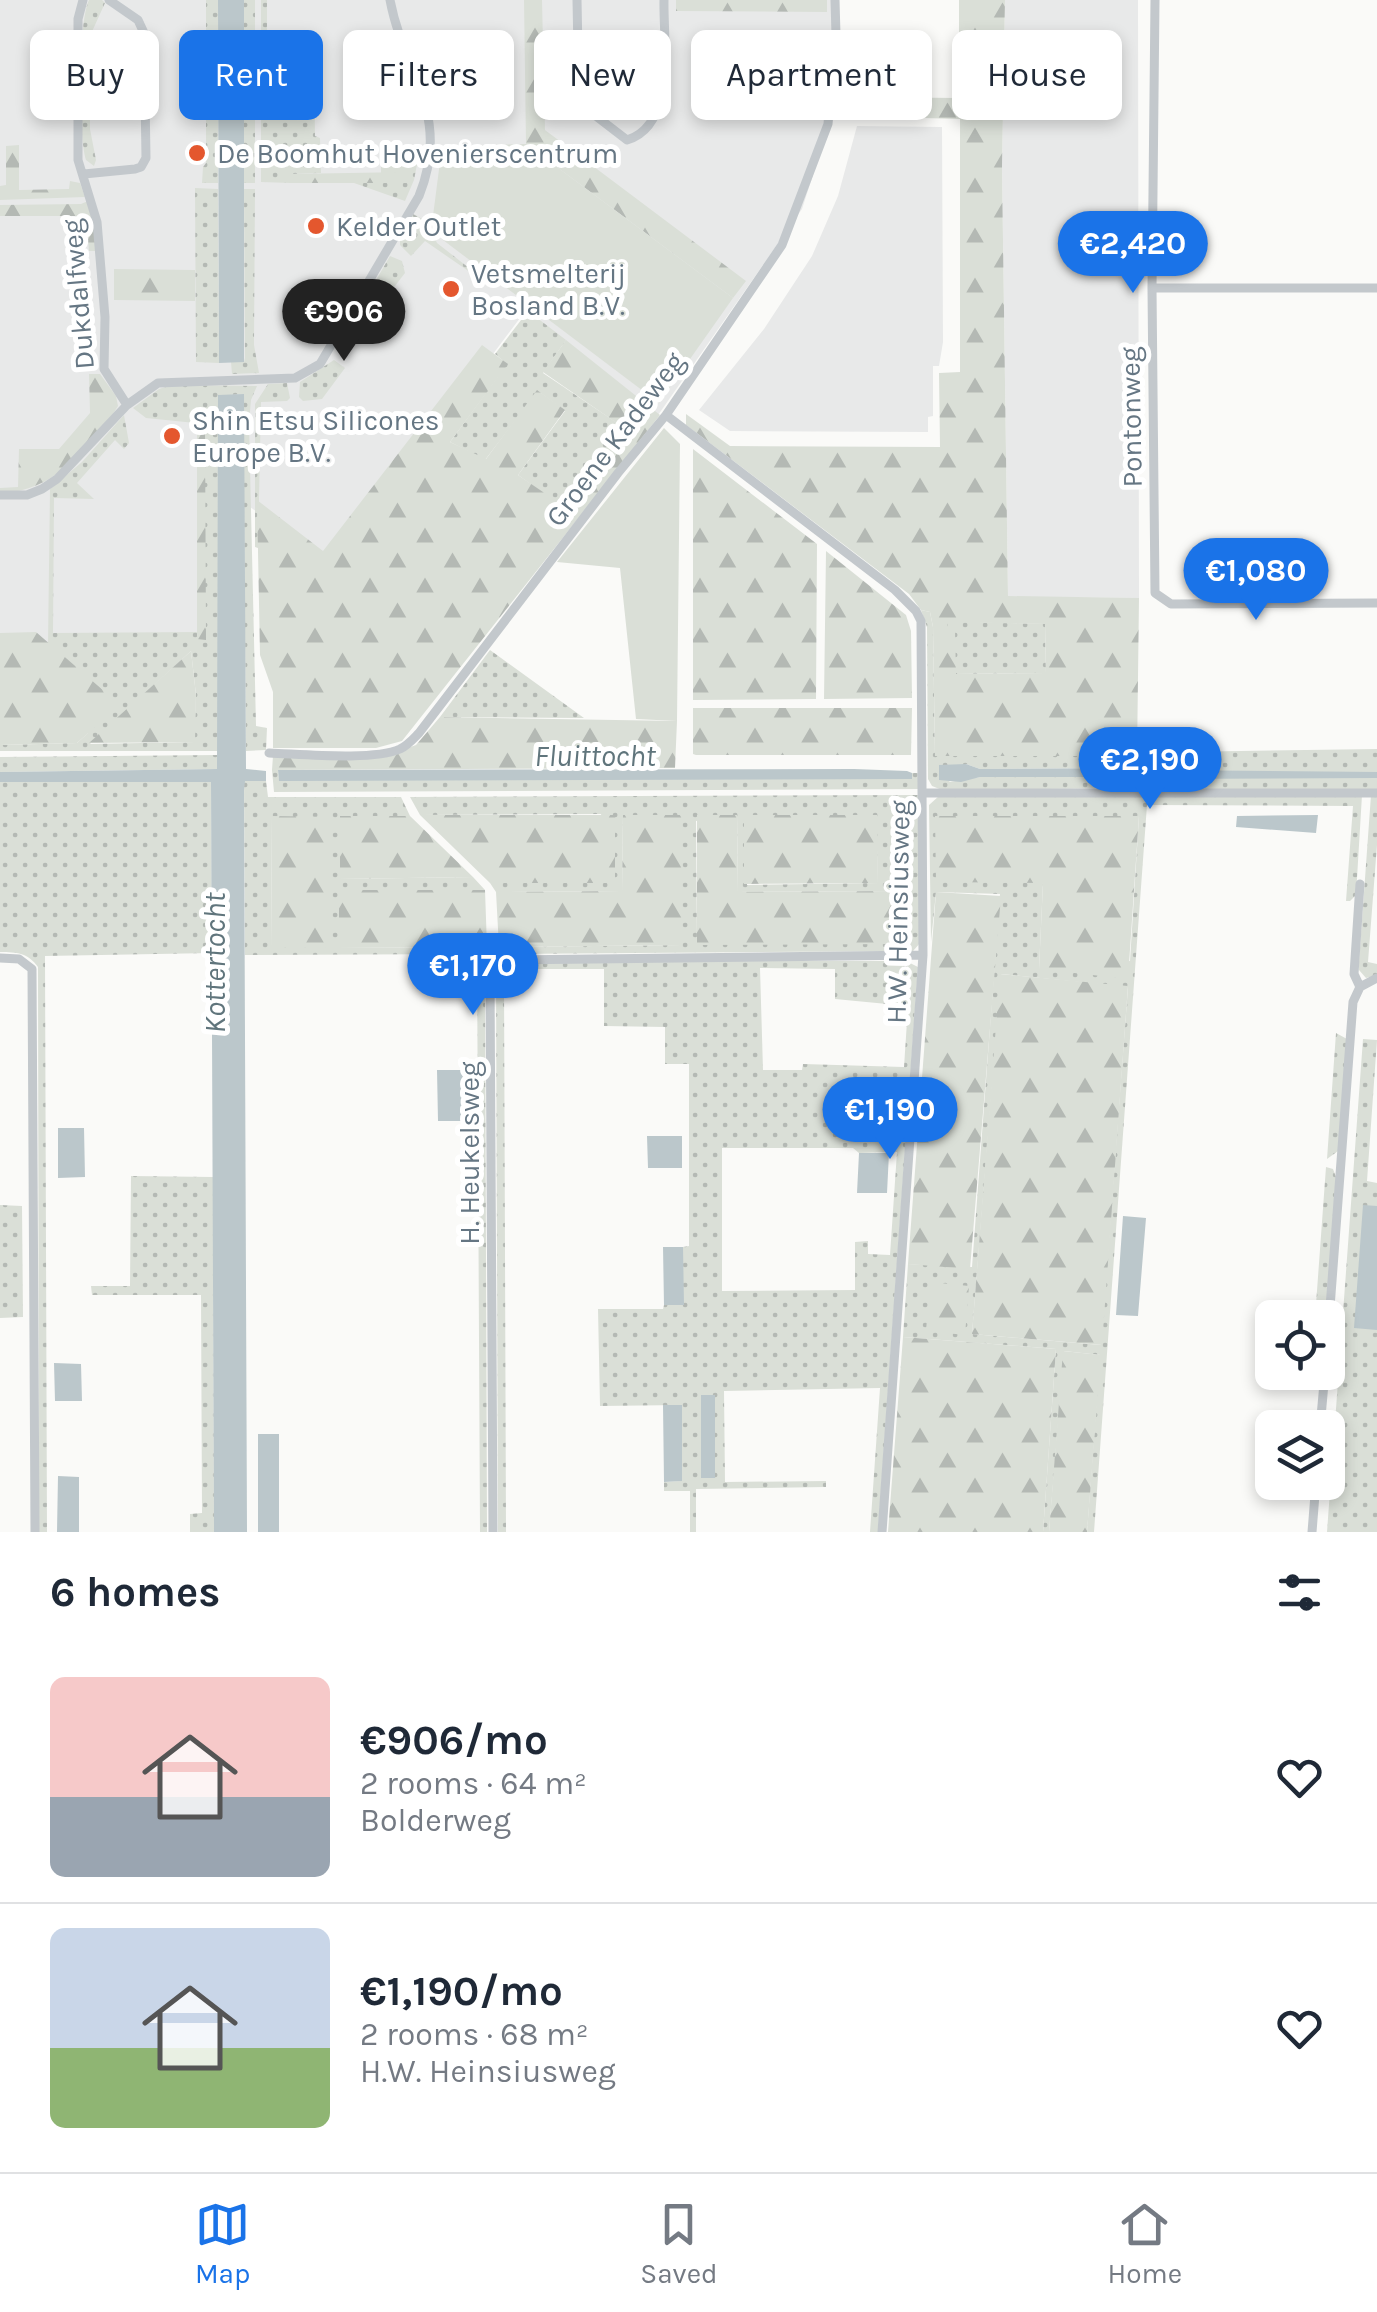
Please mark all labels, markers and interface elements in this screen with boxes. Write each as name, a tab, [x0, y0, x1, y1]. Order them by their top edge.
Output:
chip: Buy	[30, 30, 159, 120]
chip: Rent	[179, 30, 323, 120]
chip: Filters	[343, 30, 514, 120]
chip: New	[534, 30, 671, 120]
chip: Apartment	[691, 30, 932, 120]
chip: House	[952, 30, 1122, 120]
place label: De Boomhut Hovenierscentrum	[217, 137, 618, 170]
marker: De Boomhut Hovenierscentrum	[186, 142, 208, 164]
place label: Kelder Outlet	[336, 210, 501, 243]
pin: €2,420	[1052, 211, 1214, 296]
marker: Kelder Outlet	[305, 215, 327, 237]
street label: Dukdalfweg	[55, 217, 101, 371]
text: €2,420	[1080, 225, 1186, 262]
place label: Vetsmelterij Bosland B.V.	[471, 257, 626, 322]
marker: Vetsmelterij Bosland B.V.	[440, 278, 462, 300]
pin: €906	[285, 279, 403, 364]
text: €906	[304, 293, 384, 330]
street label: Groene Kadeweg	[539, 345, 691, 533]
street label: Pontonweg	[1113, 346, 1149, 488]
place label: Shin Etsu Silicones Europe B.V.	[192, 404, 440, 469]
marker: Shin Etsu Silicones Europe B.V.	[161, 425, 183, 447]
pin: €1,080	[1175, 538, 1337, 623]
text: €1,080	[1206, 552, 1306, 589]
pin: €2,190	[1069, 727, 1231, 812]
water label: Fluittocht	[534, 738, 657, 774]
text: €2,190	[1101, 741, 1199, 778]
street label: H.W. Heinsiusweg	[880, 800, 916, 1024]
water label: Kottertocht	[197, 892, 233, 1033]
pin: €1,170	[392, 933, 554, 1018]
text: €1,170	[429, 947, 517, 984]
street label: H. Heukelsweg	[453, 1061, 486, 1245]
pin: €1,190	[809, 1077, 971, 1162]
text: €1,190	[845, 1091, 935, 1128]
map controls	[1255, 1300, 1345, 1500]
button: locate	[1255, 1300, 1345, 1390]
button: layers	[1255, 1410, 1345, 1500]
icon: filters	[1272, 1565, 1327, 1620]
text: 6 homes	[50, 1567, 220, 1617]
text: €906/mo	[360, 1715, 548, 1765]
icon: home	[130, 1717, 250, 1837]
icon: heart	[1272, 1750, 1327, 1805]
text: 2 rooms · 64 m²	[360, 1765, 587, 1802]
text: Bolderweg	[360, 1802, 511, 1839]
text: €1,190/mo	[360, 1966, 563, 2016]
icon: home	[130, 1968, 250, 2088]
icon: heart	[1272, 2001, 1327, 2056]
text: 2 rooms · 68 m²	[360, 2016, 589, 2053]
text: H.W. Heinsiusweg	[360, 2053, 616, 2090]
tab: Map	[195, 2197, 250, 2290]
tab: Saved	[640, 2197, 718, 2290]
tab: Home	[1107, 2197, 1182, 2290]

